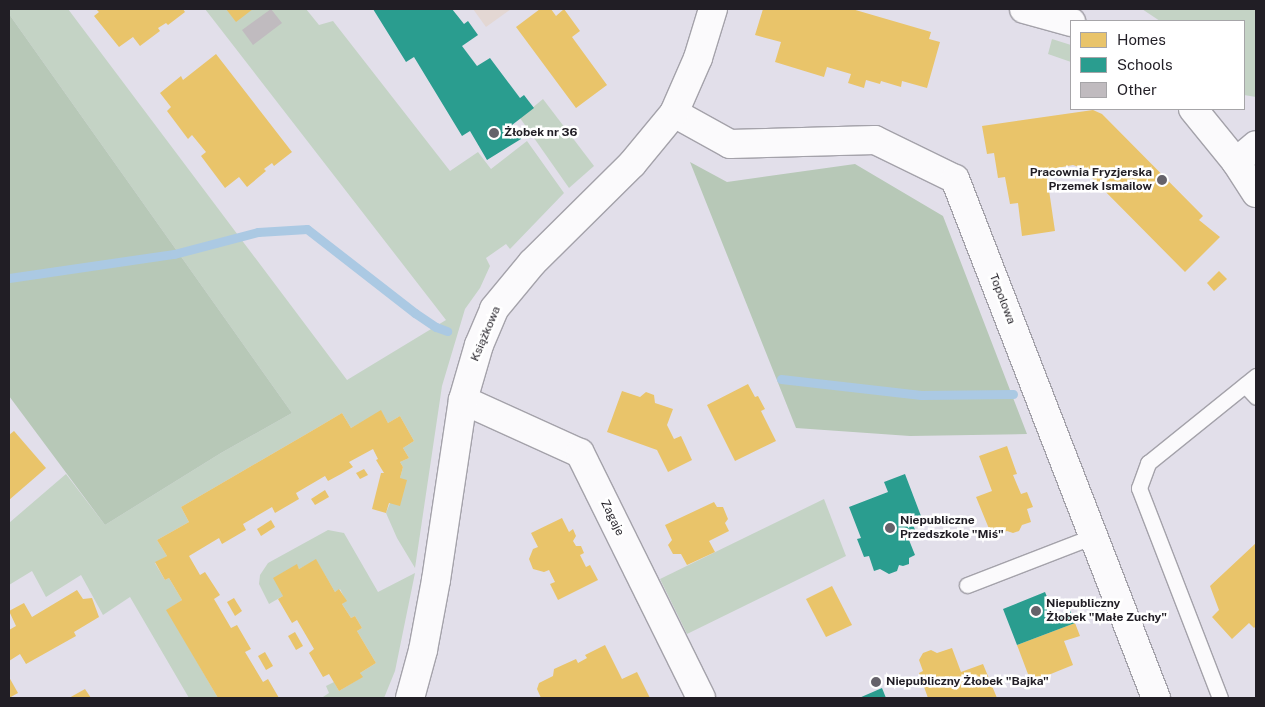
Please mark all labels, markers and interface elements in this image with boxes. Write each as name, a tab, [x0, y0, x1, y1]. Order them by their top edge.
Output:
legend	[1070, 20, 1245, 110]
text: Homes	[1117, 31, 1166, 48]
text: Schools	[1117, 56, 1173, 73]
text: Other	[1117, 81, 1157, 98]
place label: Żłobek nr 36	[504, 126, 577, 140]
marker: Żłobek nr 36	[488, 127, 500, 139]
place label: Pracownia Fryzjerska Przemek Ismailow	[1030, 166, 1152, 194]
marker: Pracownia Fryzjerska Przemek Ismailow	[1156, 174, 1168, 186]
street label: Topolowa	[986, 272, 1018, 326]
street label: Książkowa	[468, 304, 504, 364]
street label: Zagaje	[597, 498, 627, 538]
place label: Niepubliczne Przedszkole "Miś"	[900, 514, 1004, 542]
marker: Niepubliczne Przedszkole "Miś"	[884, 522, 896, 534]
place label: Niepubliczny Żłobek "Małe Zuchy"	[1046, 597, 1167, 625]
marker: Niepubliczny Żłobek "Małe Zuchy"	[1030, 605, 1042, 617]
place label: Niepubliczny Żłobek "Bajka"	[886, 675, 1049, 689]
marker: Niepubliczny Żłobek "Bajka"	[870, 676, 882, 688]

